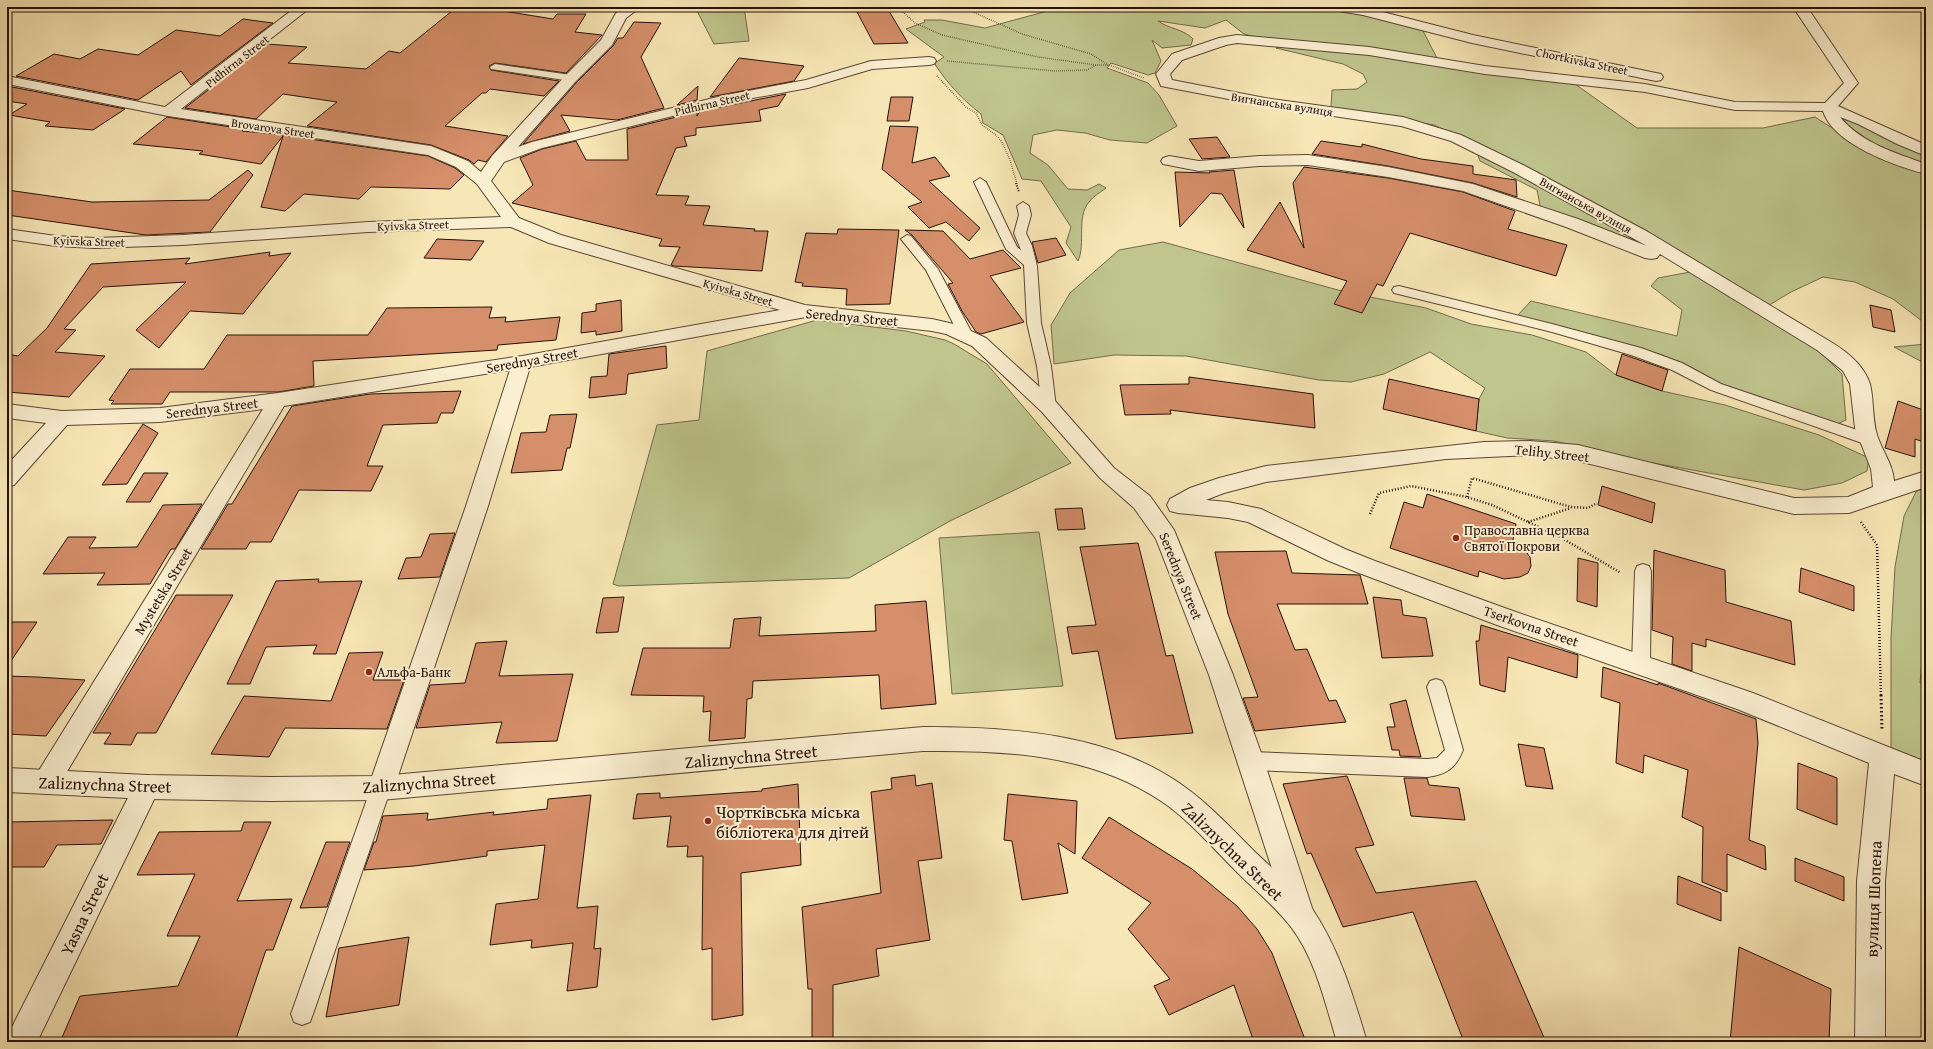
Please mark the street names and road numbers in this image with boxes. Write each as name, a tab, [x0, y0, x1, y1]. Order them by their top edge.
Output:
street label: Pidhirna Street	[202, 30, 273, 91]
street label: Chortkivska Street	[1534, 43, 1630, 79]
street label: Pidhirna Street	[673, 86, 752, 120]
street label: Вигнанська вулиця	[1230, 88, 1334, 120]
street label: Brovarova Street	[230, 114, 316, 142]
street label: Вигнанська вулиця	[1537, 173, 1635, 237]
street label: Kyivska Street	[377, 215, 450, 235]
street label: Kyivska Street	[53, 231, 126, 251]
street label: Kyivska Street	[701, 274, 776, 310]
street label: Serednya Street	[805, 303, 899, 331]
street label: Serednya Street	[485, 342, 579, 378]
street label: Serednya Street	[165, 392, 259, 424]
street label: Telihy Street	[1514, 439, 1590, 467]
street label: Serednya Street	[1154, 529, 1208, 623]
street label: Mystetska Street	[129, 544, 197, 638]
street label: Tserkovna Street	[1481, 600, 1581, 652]
street label: Zaliznychna Street	[684, 738, 818, 774]
street label: Zaliznychna Street	[362, 765, 496, 799]
street label: Zaliznychna Street	[38, 769, 172, 799]
street label: Zaliznychna Street	[1176, 796, 1290, 906]
street label: вулиця Шопена	[1858, 840, 1888, 958]
street label: Yasna Street	[53, 869, 115, 959]

